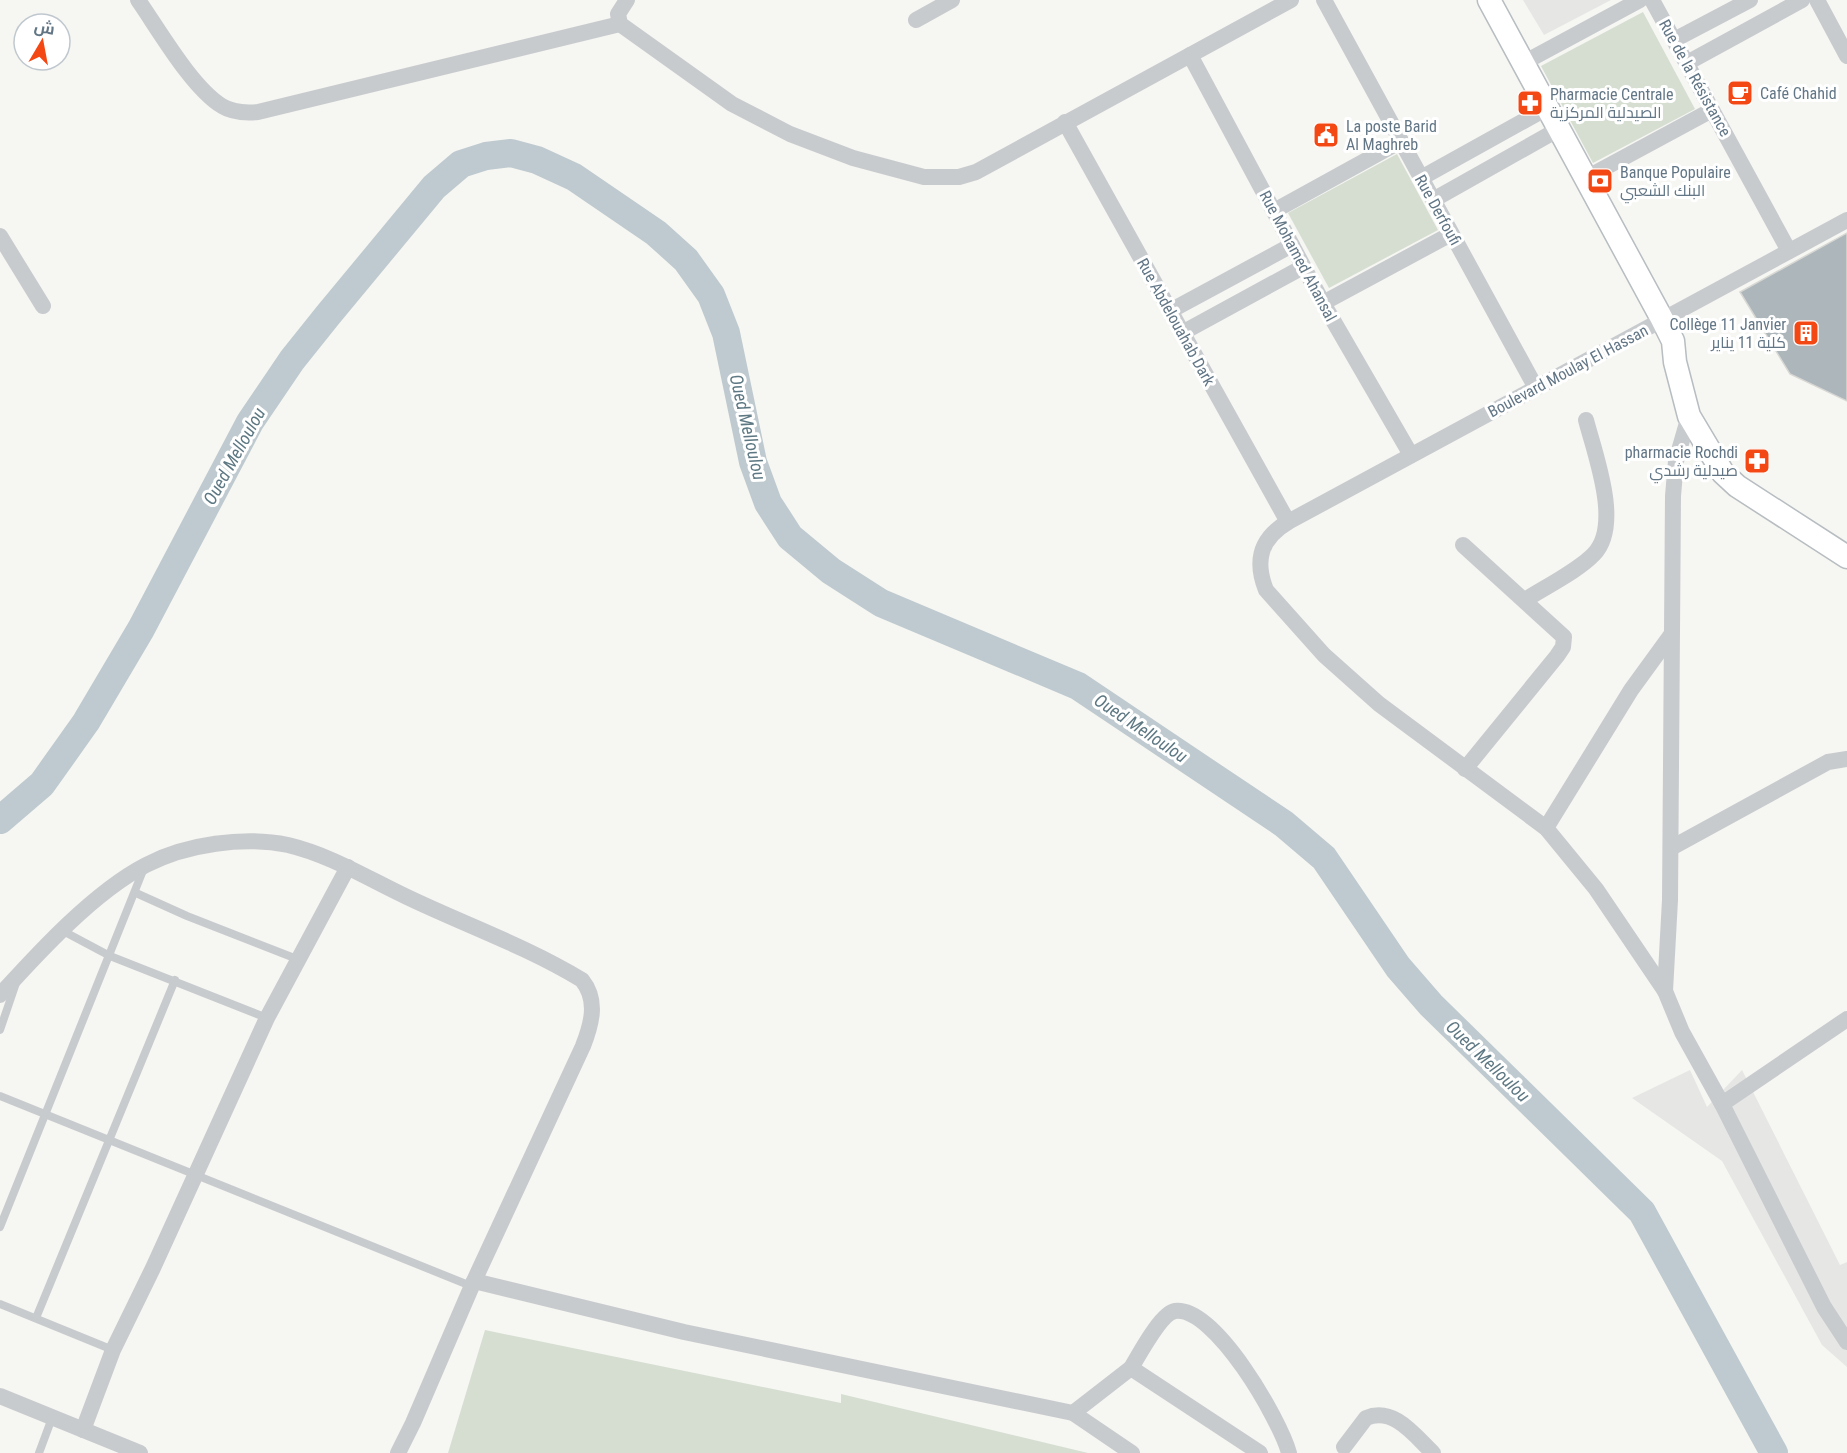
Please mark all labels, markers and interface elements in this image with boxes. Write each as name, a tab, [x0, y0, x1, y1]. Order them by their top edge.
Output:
north arrow	[12, 12, 72, 72]
street label: Rue de la Résistance	[1655, 16, 1735, 140]
text: ش	[33, 17, 56, 39]
cafe icon: Café Chahid	[1725, 78, 1755, 108]
place label: Café Chahid	[1760, 84, 1837, 103]
place label: Pharmacie Centrale الصيدلية المركزية	[1550, 85, 1674, 122]
pharmacy icon: Pharmacie Centrale الصيدلية المركزية	[1515, 88, 1545, 118]
place label: La poste Barid Al Maghreb	[1346, 117, 1437, 154]
public building icon: La poste Barid Al Maghreb	[1311, 120, 1341, 150]
place label: Banque Populaire البنك الشعبي	[1620, 163, 1731, 204]
bank icon: Banque Populaire البنك الشعبي	[1585, 166, 1615, 196]
street label: Rue Derfoufi	[1411, 171, 1465, 249]
street label: Rue Mohamed Ahansal	[1256, 187, 1340, 325]
street label: Rue Abdelouahab Dark	[1133, 255, 1219, 390]
place label: Collège 11 Janvier كلية 11 يناير	[1669, 315, 1786, 352]
building icon: Collège 11 Janvier كلية 11 يناير	[1791, 318, 1821, 348]
street label: Boulevard Moulay El Hassan	[1485, 321, 1651, 421]
water label: Oued Melloulou	[726, 372, 770, 482]
water label: Oued Melloulou	[199, 403, 270, 508]
place label: pharmacie Rochdi صيدلية رشدي	[1625, 443, 1738, 484]
pharmacy icon: pharmacie Rochdi صيدلية رشدي	[1742, 446, 1772, 476]
water label: Oued Melloulou	[1090, 689, 1192, 767]
water label: Oued Melloulou	[1442, 1016, 1534, 1106]

